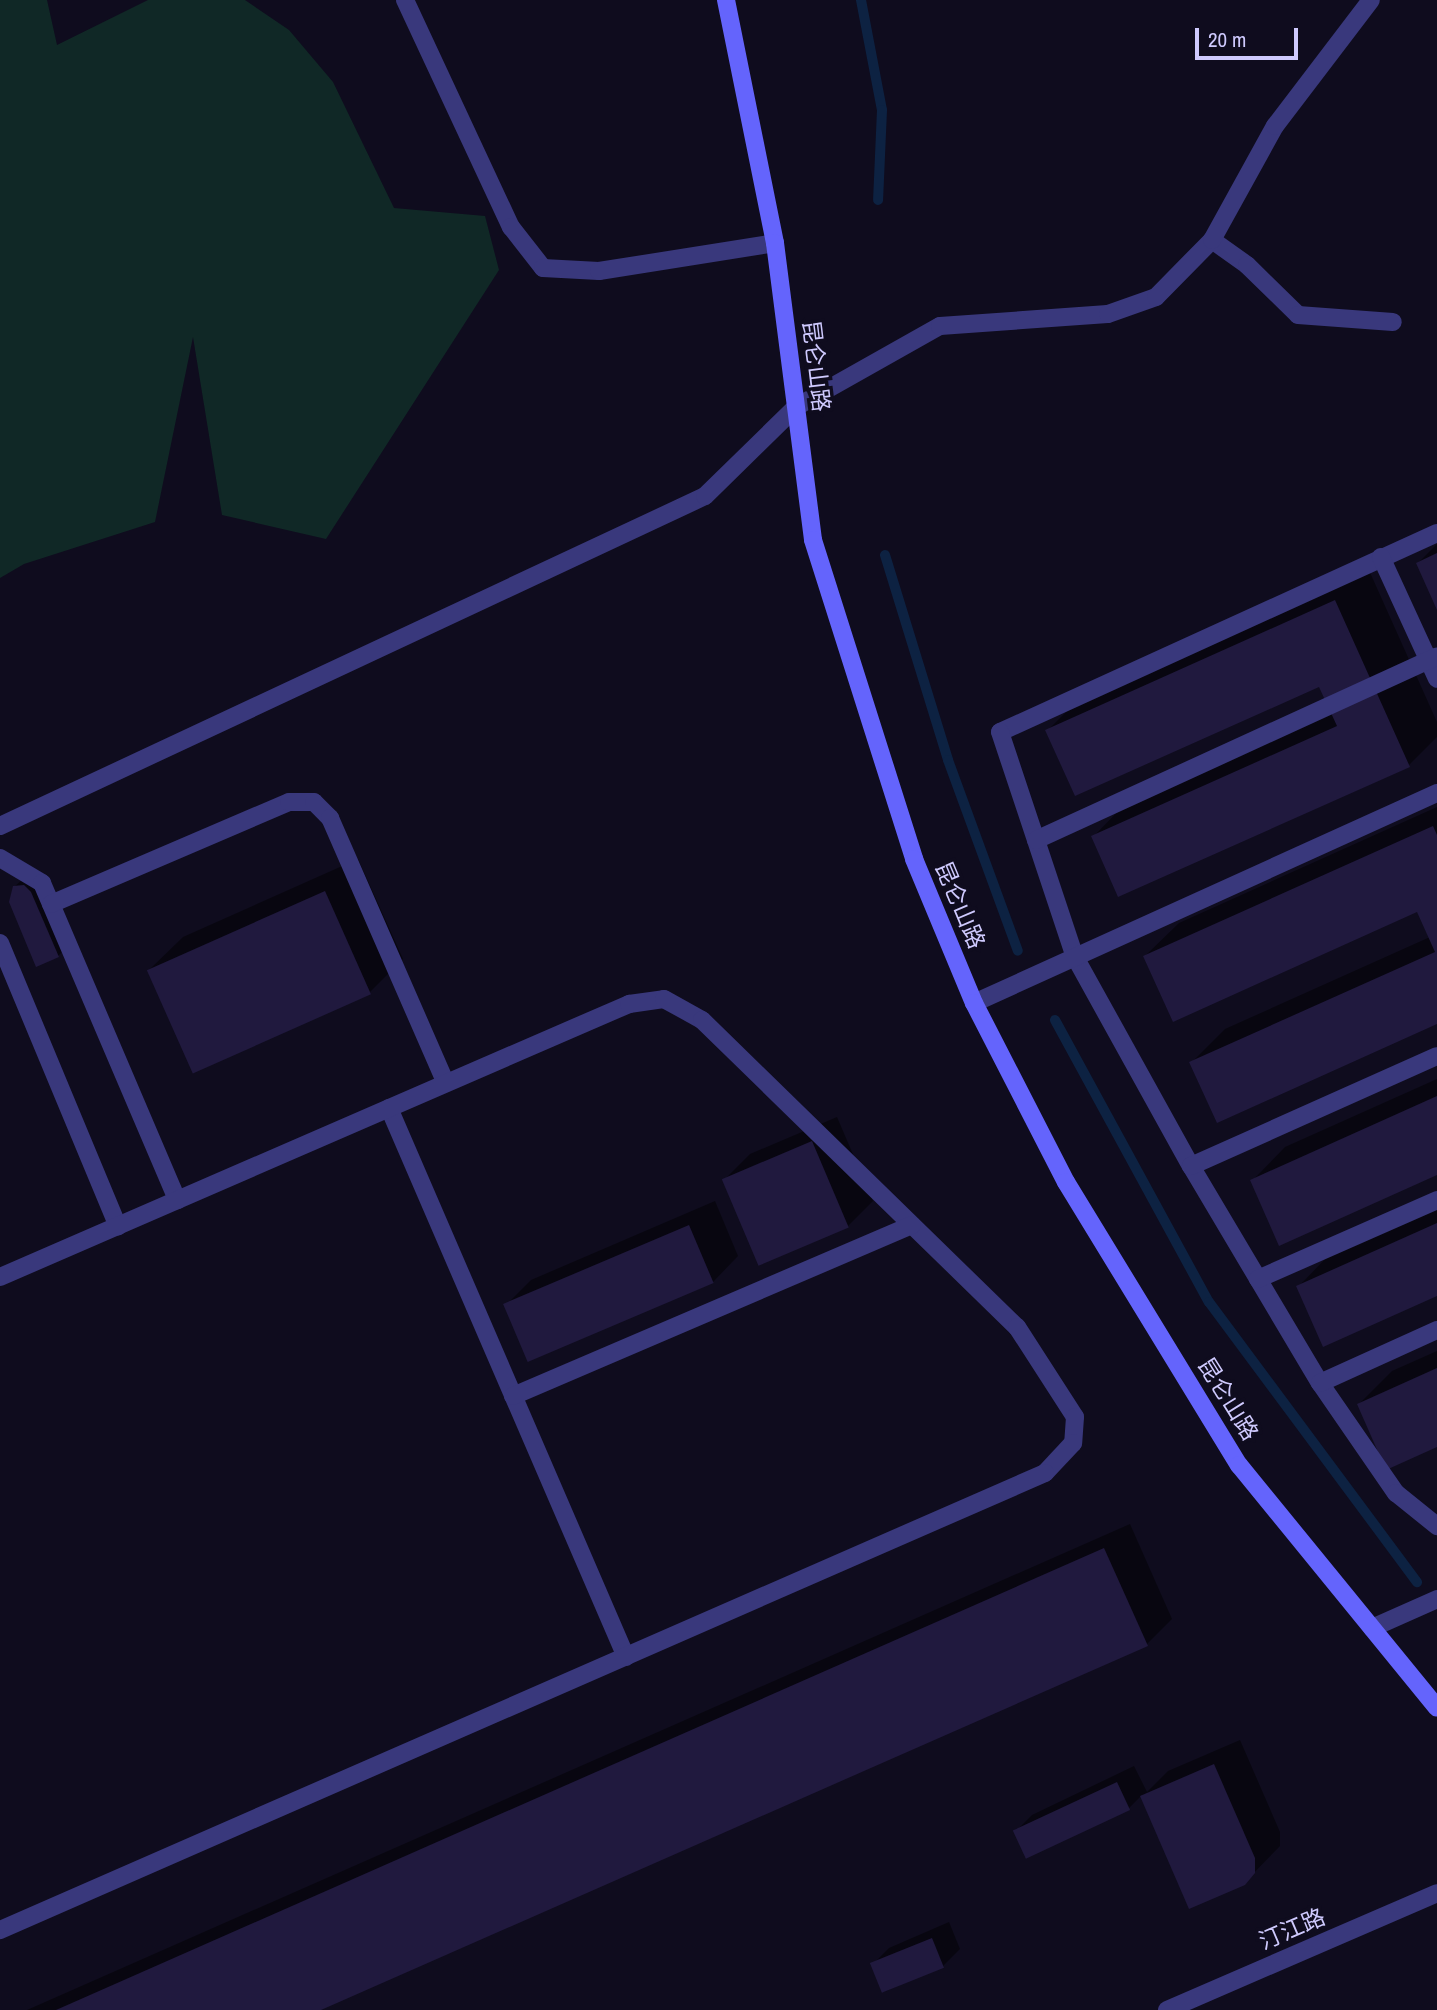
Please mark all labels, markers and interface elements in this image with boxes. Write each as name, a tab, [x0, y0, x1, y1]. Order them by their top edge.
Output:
scale bar	[1199, 14, 1302, 58]
text: 20 m	[1208, 25, 1246, 54]
street label: 昆仑山路	[797, 319, 835, 413]
street label: 昆仑山路	[929, 857, 991, 953]
street label: 昆仑山路	[1192, 1353, 1264, 1445]
street label: 汀江路	[1255, 1903, 1329, 1955]

